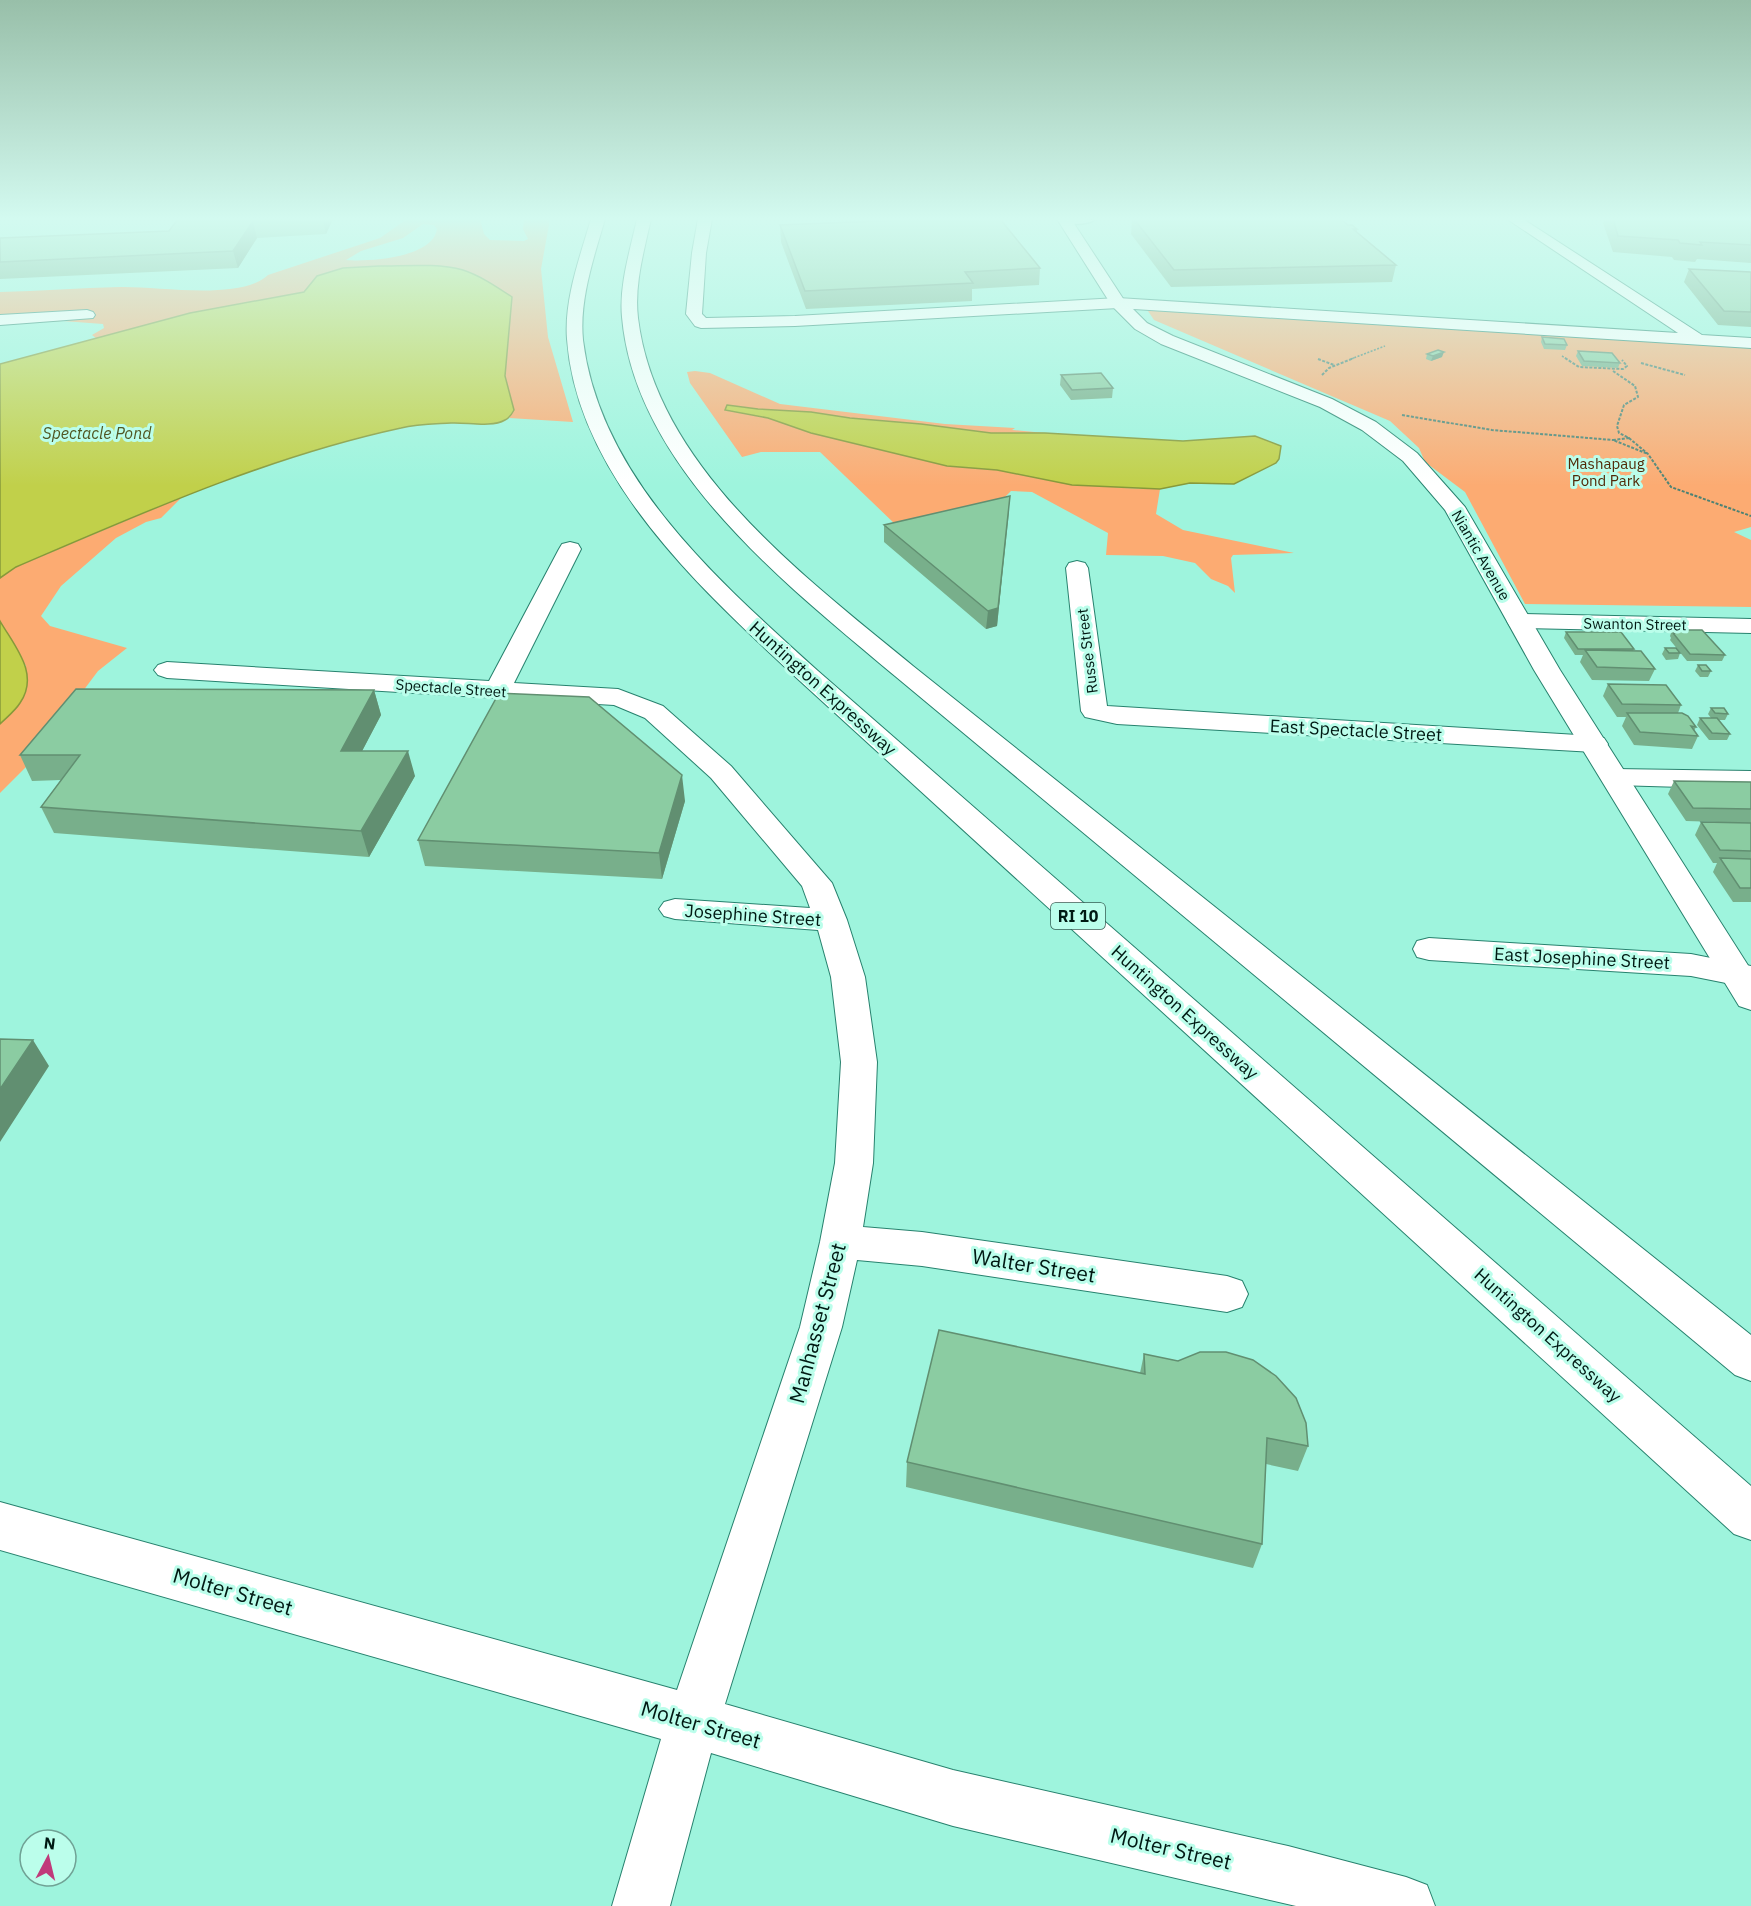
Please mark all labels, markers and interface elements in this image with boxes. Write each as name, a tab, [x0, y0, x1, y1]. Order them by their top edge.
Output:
water label: Spectacle Pond	[42, 423, 152, 443]
park label: Mashapaug Pond Park	[1567, 454, 1645, 490]
street label: Niantic Avenue	[1448, 506, 1514, 604]
street label: Russe Street	[1072, 607, 1102, 695]
street label: Swanton Street	[1583, 614, 1687, 634]
street label: Huntington Expressway	[745, 616, 901, 760]
street label: Spectacle Street	[395, 675, 507, 701]
street label: East Spectacle Street	[1269, 714, 1443, 746]
street label: Josephine Street	[684, 899, 822, 931]
road number: RI 10	[1051, 903, 1105, 929]
street label: Huntington Expressway	[1107, 940, 1263, 1084]
street label: East Josephine Street	[1493, 942, 1671, 974]
street label: Manhasset Street	[782, 1240, 852, 1406]
street label: Walter Street	[970, 1241, 1098, 1289]
street label: Huntington Expressway	[1470, 1263, 1626, 1407]
street label: Molter Street	[170, 1561, 296, 1621]
street label: Molter Street	[638, 1694, 764, 1754]
street label: Molter Street	[1108, 1820, 1234, 1876]
north arrow	[18, 1828, 78, 1888]
text: N	[43, 1832, 57, 1854]

